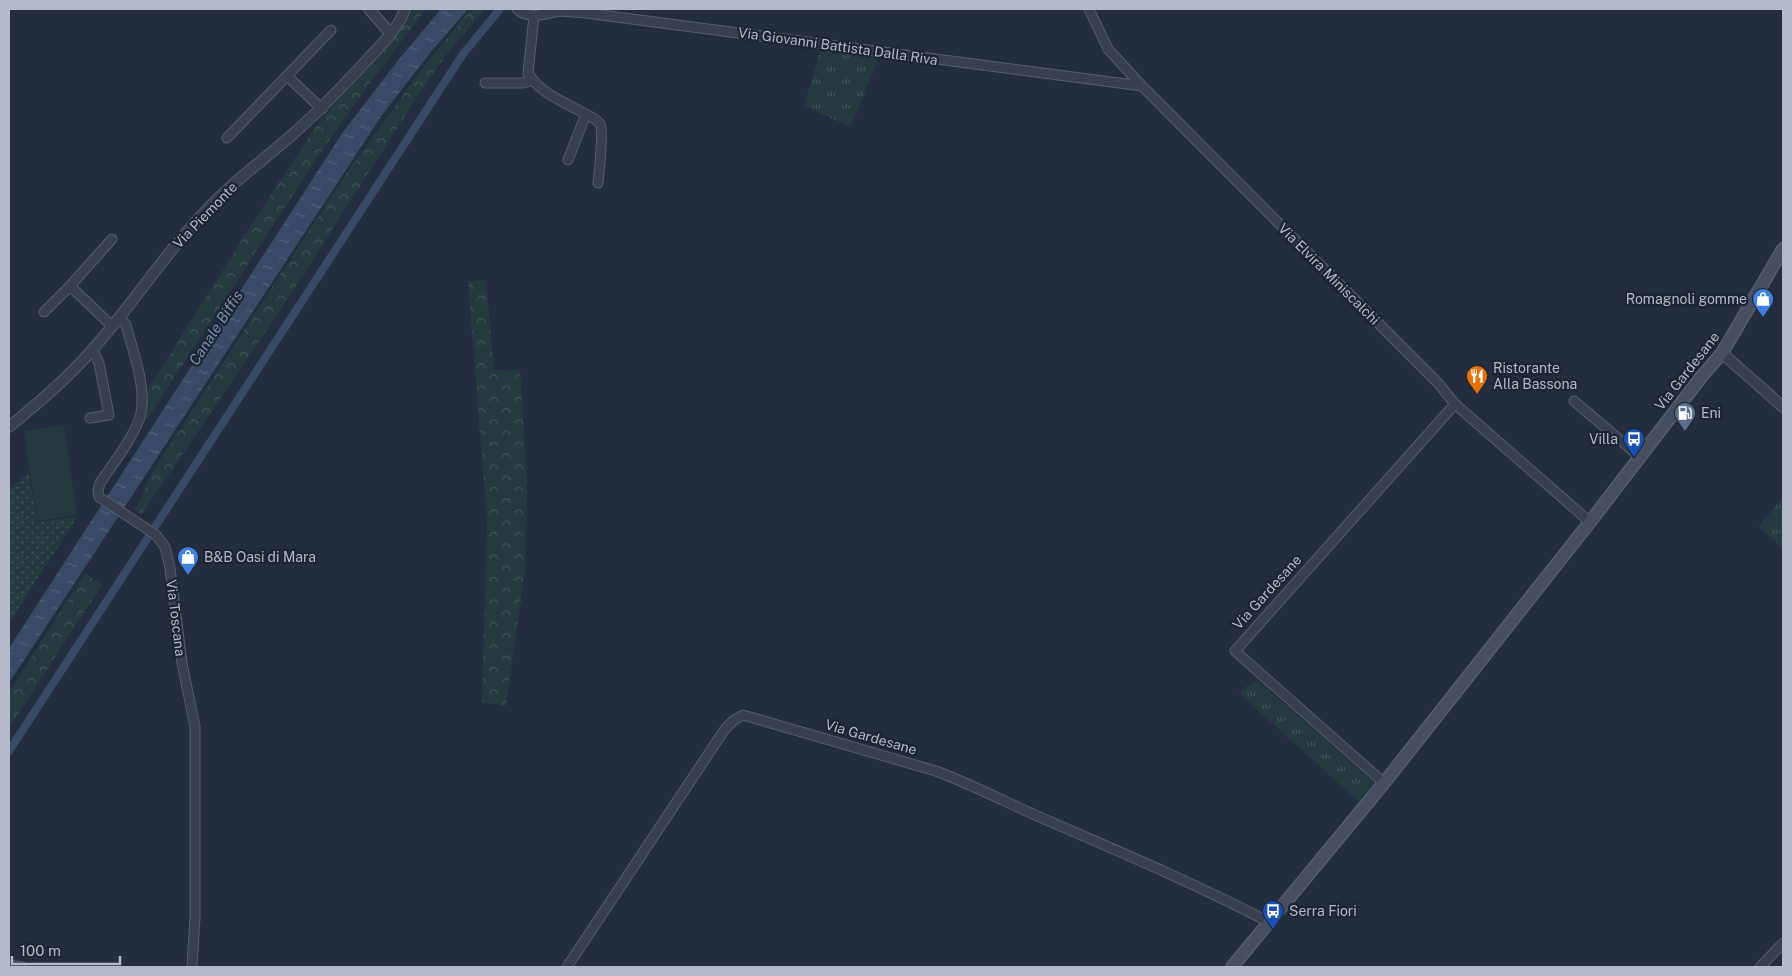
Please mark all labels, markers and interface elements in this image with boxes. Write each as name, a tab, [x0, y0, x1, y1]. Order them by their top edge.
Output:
street label: Via Giovanni Battista Dalla Riva	[737, 24, 939, 68]
street label: Via Piemonte	[170, 179, 240, 251]
street label: Via Elvira Miniscalchi	[1275, 220, 1383, 328]
water label: Canale Biffis	[185, 287, 246, 368]
shop icon: Romagnoli gomme	[1751, 287, 1775, 318]
place label: Romagnoli gomme	[1626, 291, 1747, 307]
street label: Via Gardesane	[1652, 329, 1722, 413]
place label: Ristorante Alla Bassona	[1493, 360, 1577, 392]
restaurant icon: Ristorante Alla Bassona	[1465, 364, 1489, 395]
fuel station icon: Eni	[1673, 401, 1697, 432]
place label: Eni	[1701, 405, 1721, 421]
bus stop icon: Villa	[1622, 427, 1646, 458]
place label: Villa	[1589, 431, 1618, 447]
shop icon: B&B Oasi di Mara	[176, 545, 200, 576]
place label: B&B Oasi di Mara	[204, 549, 316, 565]
street label: Via Gardesane	[1229, 551, 1305, 632]
street label: Via Toscana	[163, 579, 189, 657]
street label: Via Gardesane	[823, 716, 919, 758]
bus stop icon: Serra Fiori	[1261, 899, 1285, 930]
place label: Serra Fiori	[1289, 903, 1357, 919]
scale bar	[12, 934, 120, 966]
text: 100 m	[20, 942, 61, 959]

